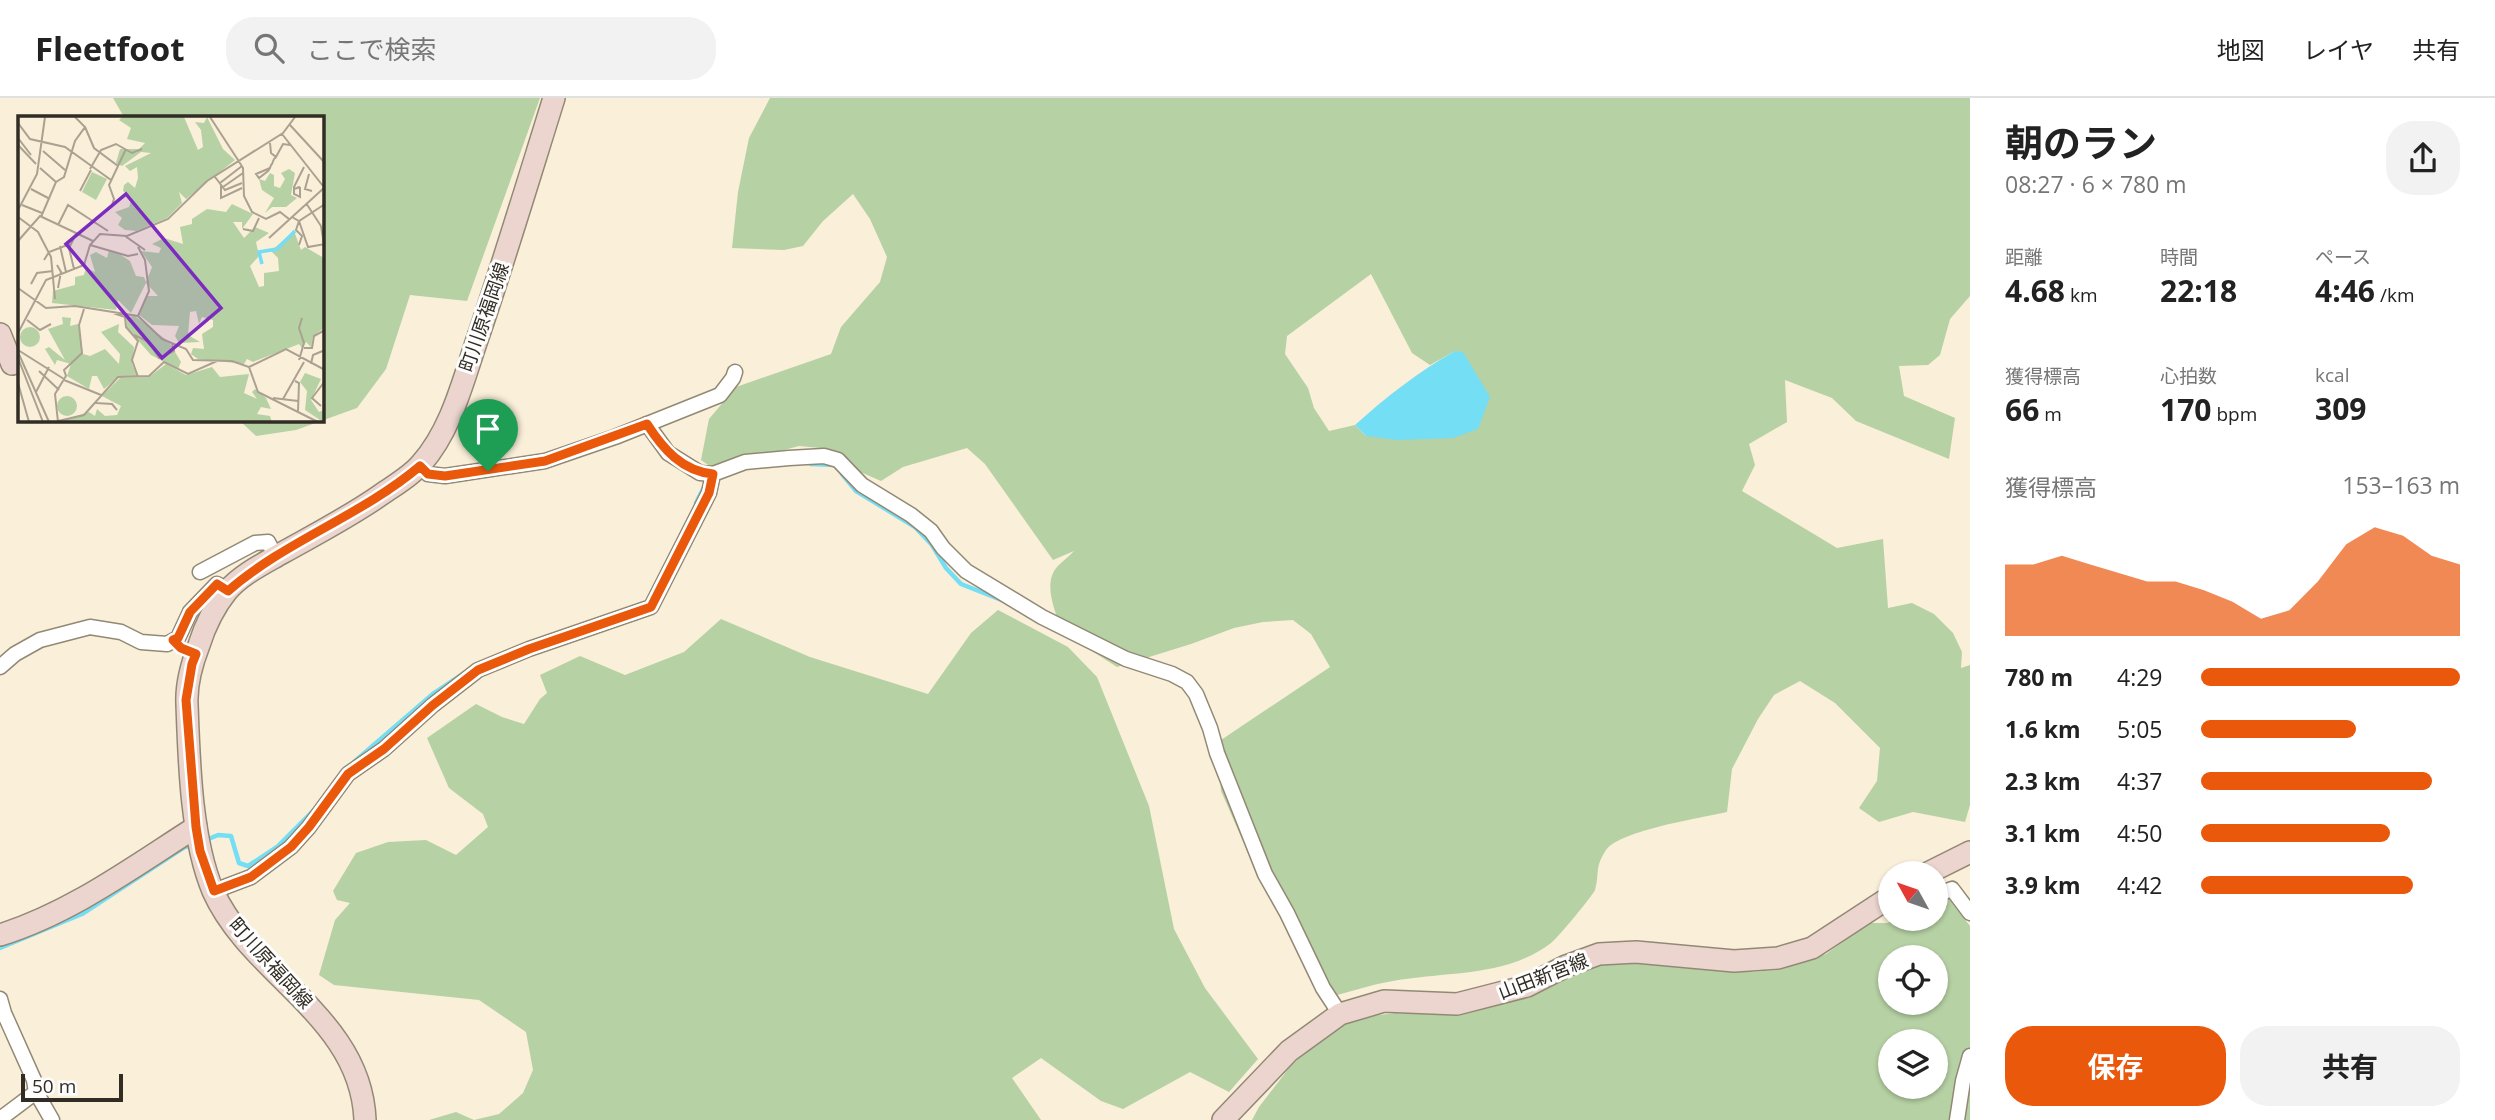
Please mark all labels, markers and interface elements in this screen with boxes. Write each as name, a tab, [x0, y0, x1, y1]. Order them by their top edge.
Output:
search box	[226, 17, 716, 80]
text: Fleetfoot	[35, 26, 184, 71]
icon: search	[250, 29, 288, 67]
text: ここで検索	[306, 31, 436, 67]
text: 地図	[2217, 33, 2265, 66]
text: レイヤ	[2303, 33, 2374, 66]
text: 共有	[2412, 33, 2460, 66]
inset map	[18, 116, 324, 422]
text: 朝のラン	[2005, 116, 2157, 168]
button: share	[2386, 121, 2460, 195]
text: 08:27 · 6 × 780 m	[2005, 168, 2187, 200]
text: 距離	[2005, 244, 2043, 270]
text: 時間	[2160, 244, 2198, 270]
text: ペース	[2315, 244, 2371, 270]
street label: 町川原福岡線	[453, 259, 515, 375]
text: 4.68	[2005, 270, 2065, 311]
text: 22:18	[2160, 270, 2237, 311]
text: 4:46	[2315, 270, 2375, 311]
text: km	[2065, 282, 2098, 308]
text: /km	[2375, 282, 2415, 308]
text: kcal	[2315, 362, 2349, 388]
text: 獲得標高	[2005, 363, 2081, 389]
text: 心拍数	[2160, 363, 2217, 389]
text: 309	[2315, 388, 2366, 429]
text: 66	[2005, 389, 2039, 430]
text: 170	[2160, 389, 2211, 430]
pin	[458, 399, 518, 471]
text: m	[2039, 401, 2062, 427]
text: bpm	[2211, 401, 2257, 427]
icon: arrive	[469, 410, 507, 448]
text: 153–163 m	[2342, 469, 2460, 501]
text: 獲得標高	[2005, 471, 2097, 503]
text: 780 m	[2005, 661, 2073, 693]
text: 4:29	[2117, 661, 2163, 693]
text: 1.6 km	[2005, 713, 2081, 745]
text: 5:05	[2117, 713, 2163, 745]
text: 2.3 km	[2005, 765, 2081, 797]
text: 4:37	[2117, 765, 2163, 797]
text: 3.1 km	[2005, 817, 2081, 849]
text: 4:50	[2117, 817, 2163, 849]
north arrow	[1878, 861, 1948, 931]
map controls	[1878, 861, 1948, 1099]
text: 3.9 km	[2005, 869, 2081, 901]
text: 4:42	[2117, 869, 2163, 901]
street label: 町川原福岡線	[223, 912, 319, 1014]
button: locate	[1878, 945, 1948, 1015]
street label: 山田新宮線	[1494, 947, 1592, 1005]
button: 保存	[2005, 1026, 2226, 1106]
button: 共有	[2240, 1026, 2460, 1106]
button: layers	[1878, 1029, 1948, 1099]
scale bar	[21, 1071, 122, 1103]
text: 50 m	[32, 1073, 76, 1099]

